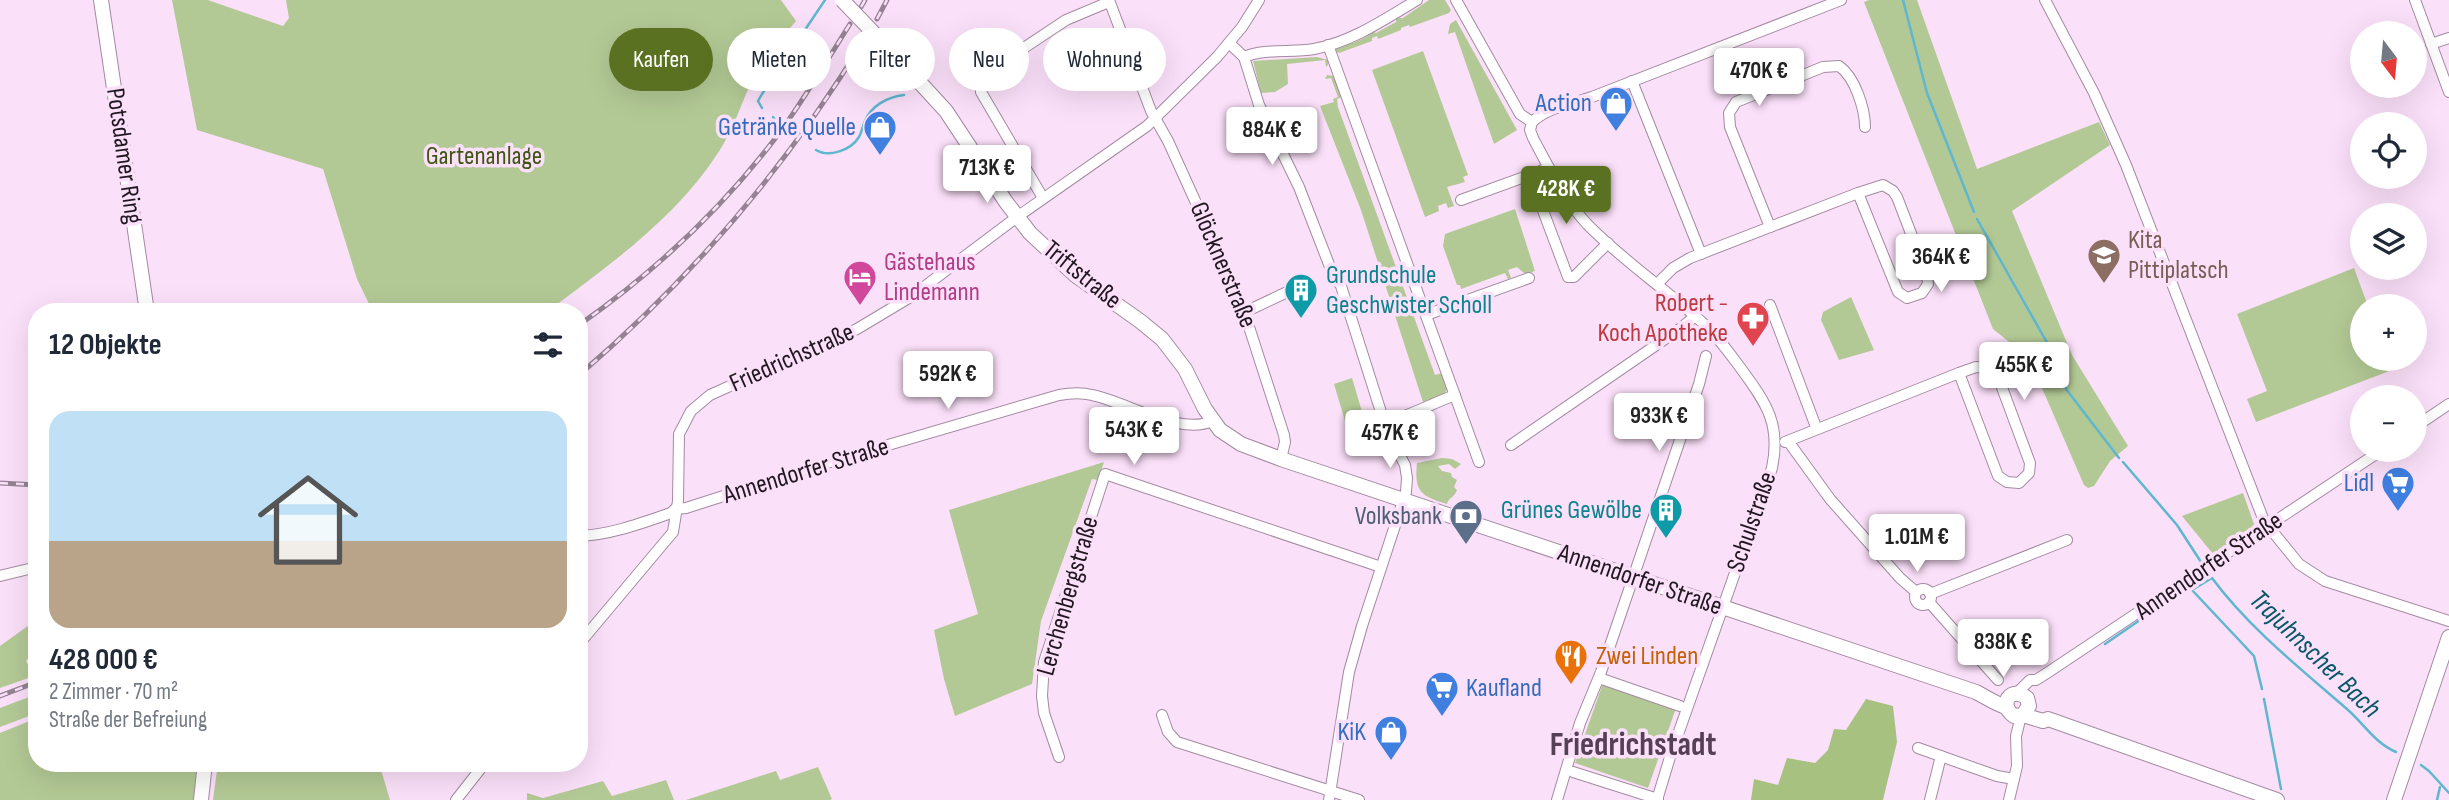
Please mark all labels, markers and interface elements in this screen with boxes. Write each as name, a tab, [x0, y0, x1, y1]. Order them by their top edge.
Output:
north arrow	[2350, 21, 2427, 98]
map controls	[2350, 21, 2427, 462]
chip: Kaufen	[609, 28, 713, 91]
chip: Mieten	[727, 28, 831, 91]
chip: Filter	[845, 28, 935, 91]
chip: Neu	[949, 28, 1029, 91]
chip: Wohnung	[1043, 28, 1166, 91]
pin: 470K €	[1702, 48, 1816, 108]
text: 470K €	[1730, 57, 1788, 85]
shop icon: Action	[1597, 84, 1635, 133]
street label: Potsdamer Ring	[99, 86, 149, 226]
place label: Action	[1535, 88, 1592, 119]
shop icon: Getränke Quelle	[861, 108, 899, 157]
pin: 884K €	[1215, 108, 1329, 167]
place label: Getränke Quelle	[718, 112, 856, 143]
button: locate	[2350, 112, 2427, 189]
text: 884K €	[1242, 116, 1302, 144]
park label: Gartenanlage	[426, 141, 542, 172]
pin: 713K €	[930, 146, 1044, 205]
text: 713K €	[959, 154, 1015, 182]
pin: 428K €	[1509, 166, 1623, 226]
text: 428K €	[1537, 175, 1595, 203]
street label: Glöcknerstraße	[1183, 198, 1263, 332]
button: layers	[2350, 203, 2427, 280]
place label: Kita Pittiplatsch	[2128, 225, 2229, 286]
street label: Triftstraße	[1037, 234, 1127, 316]
pin: 364K €	[1884, 234, 1998, 294]
school or university icon: Kita Pittiplatsch	[2085, 236, 2123, 285]
text: 364K €	[1912, 243, 1970, 271]
place label: Gästehaus Lindemann	[884, 247, 980, 308]
hotel icon: Gästehaus Lindemann	[841, 258, 879, 307]
place label: Grundschule Geschwister Scholl	[1326, 260, 1492, 321]
building icon: Grundschule Geschwister Scholl	[1282, 271, 1320, 320]
place label: Robert - Koch Apotheke	[1598, 288, 1728, 349]
button: +	[2350, 294, 2427, 371]
pharmacy icon: Robert - Koch Apotheke	[1734, 299, 1772, 348]
street label: Friedrichstraße	[725, 317, 859, 399]
icon: filters	[529, 326, 567, 364]
text: 12 Objekte	[49, 327, 162, 363]
pin: 455K €	[1967, 342, 2081, 402]
text: 455K €	[1995, 351, 2053, 379]
pin: 592K €	[891, 352, 1005, 411]
text: 592K €	[919, 360, 977, 388]
button: −	[2350, 385, 2427, 462]
pin: 933K €	[1602, 393, 1716, 453]
text: 933K €	[1630, 402, 1688, 430]
pin: 543K €	[1077, 407, 1191, 467]
pin: 457K €	[1333, 410, 1447, 470]
text: 543K €	[1105, 416, 1163, 444]
text: 457K €	[1361, 419, 1419, 447]
street label: Annendorfer Straße	[719, 431, 892, 511]
icon: home	[245, 457, 371, 583]
supermarket icon: Lidl	[2379, 464, 2417, 513]
street label: Schulstraße	[1720, 468, 1784, 576]
place label: Lidl	[2344, 468, 2374, 499]
building icon: Grünes Gewölbe	[1647, 491, 1685, 540]
place label: Grünes Gewölbe	[1501, 495, 1642, 526]
bank icon: Volksbank	[1447, 497, 1485, 546]
place label: Volksbank	[1355, 501, 1442, 532]
street label: Annendorfer Straße	[2128, 505, 2289, 627]
street label: Lerchenbergstraße	[1030, 513, 1106, 679]
pin: 1.01M €	[1852, 514, 1982, 574]
text: 1.01M €	[1885, 523, 1949, 551]
street label: Annendorfer Straße	[1553, 537, 1726, 623]
water label: Trajuhnscher Bach	[2243, 583, 2388, 725]
pin: 838K €	[1946, 620, 2060, 679]
text: 838K €	[1974, 628, 2032, 656]
restaurant icon: Zwei Linden	[1552, 637, 1590, 686]
place label: Zwei Linden	[1596, 641, 1698, 672]
text: 428 000 €	[49, 642, 158, 678]
supermarket icon: Kaufland	[1423, 669, 1461, 718]
place label: Kaufland	[1466, 673, 1542, 704]
text: 2 Zimmer · 70 m²	[49, 678, 178, 706]
text: Straße der Befreiung	[49, 706, 207, 734]
shop icon: KiK	[1372, 713, 1410, 762]
place label: KiK	[1338, 717, 1366, 748]
district label: Friedrichstadt	[1550, 725, 1716, 765]

